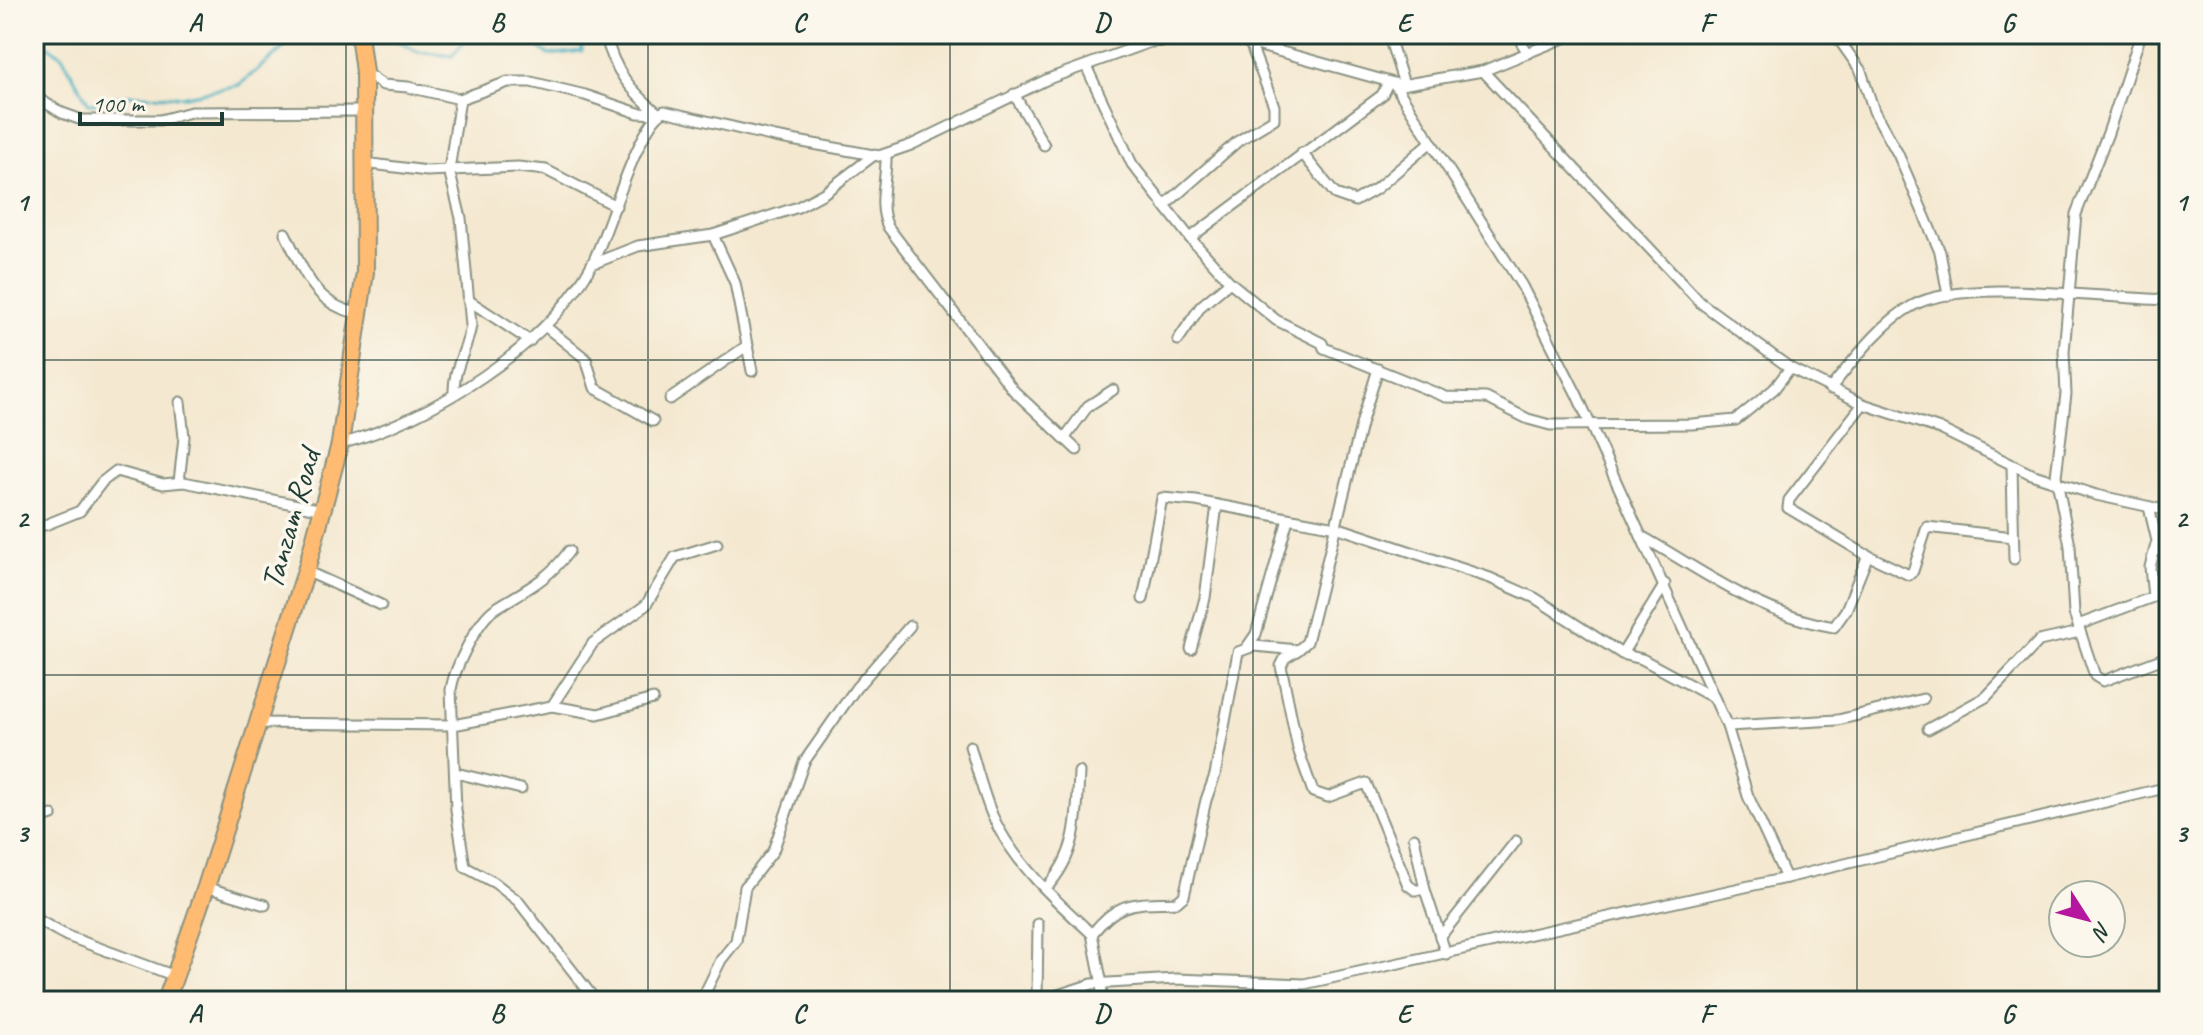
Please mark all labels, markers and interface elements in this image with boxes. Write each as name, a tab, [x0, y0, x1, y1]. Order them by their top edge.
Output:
text: A	[188, 6, 203, 39]
text: B	[490, 6, 506, 39]
text: C	[793, 6, 809, 39]
text: D	[1094, 6, 1112, 39]
text: E	[1397, 6, 1415, 39]
text: F	[1700, 6, 1718, 39]
text: G	[2002, 6, 2018, 39]
scale bar	[80, 76, 222, 126]
text: 100 m	[92, 89, 146, 119]
text: 1	[16, 186, 31, 219]
text: 1	[2175, 186, 2190, 219]
street label: Tanzam Road	[251, 440, 331, 594]
text: 2	[16, 502, 30, 535]
text: 2	[2175, 502, 2189, 535]
text: 3	[16, 817, 30, 850]
text: 3	[2175, 817, 2189, 850]
north arrow	[2047, 879, 2127, 959]
text: N	[2085, 916, 2118, 947]
text: A	[188, 997, 203, 1030]
text: B	[490, 997, 506, 1030]
text: C	[793, 997, 809, 1030]
text: D	[1094, 997, 1112, 1030]
text: E	[1397, 997, 1415, 1030]
text: F	[1700, 997, 1718, 1030]
text: G	[2002, 997, 2018, 1030]

